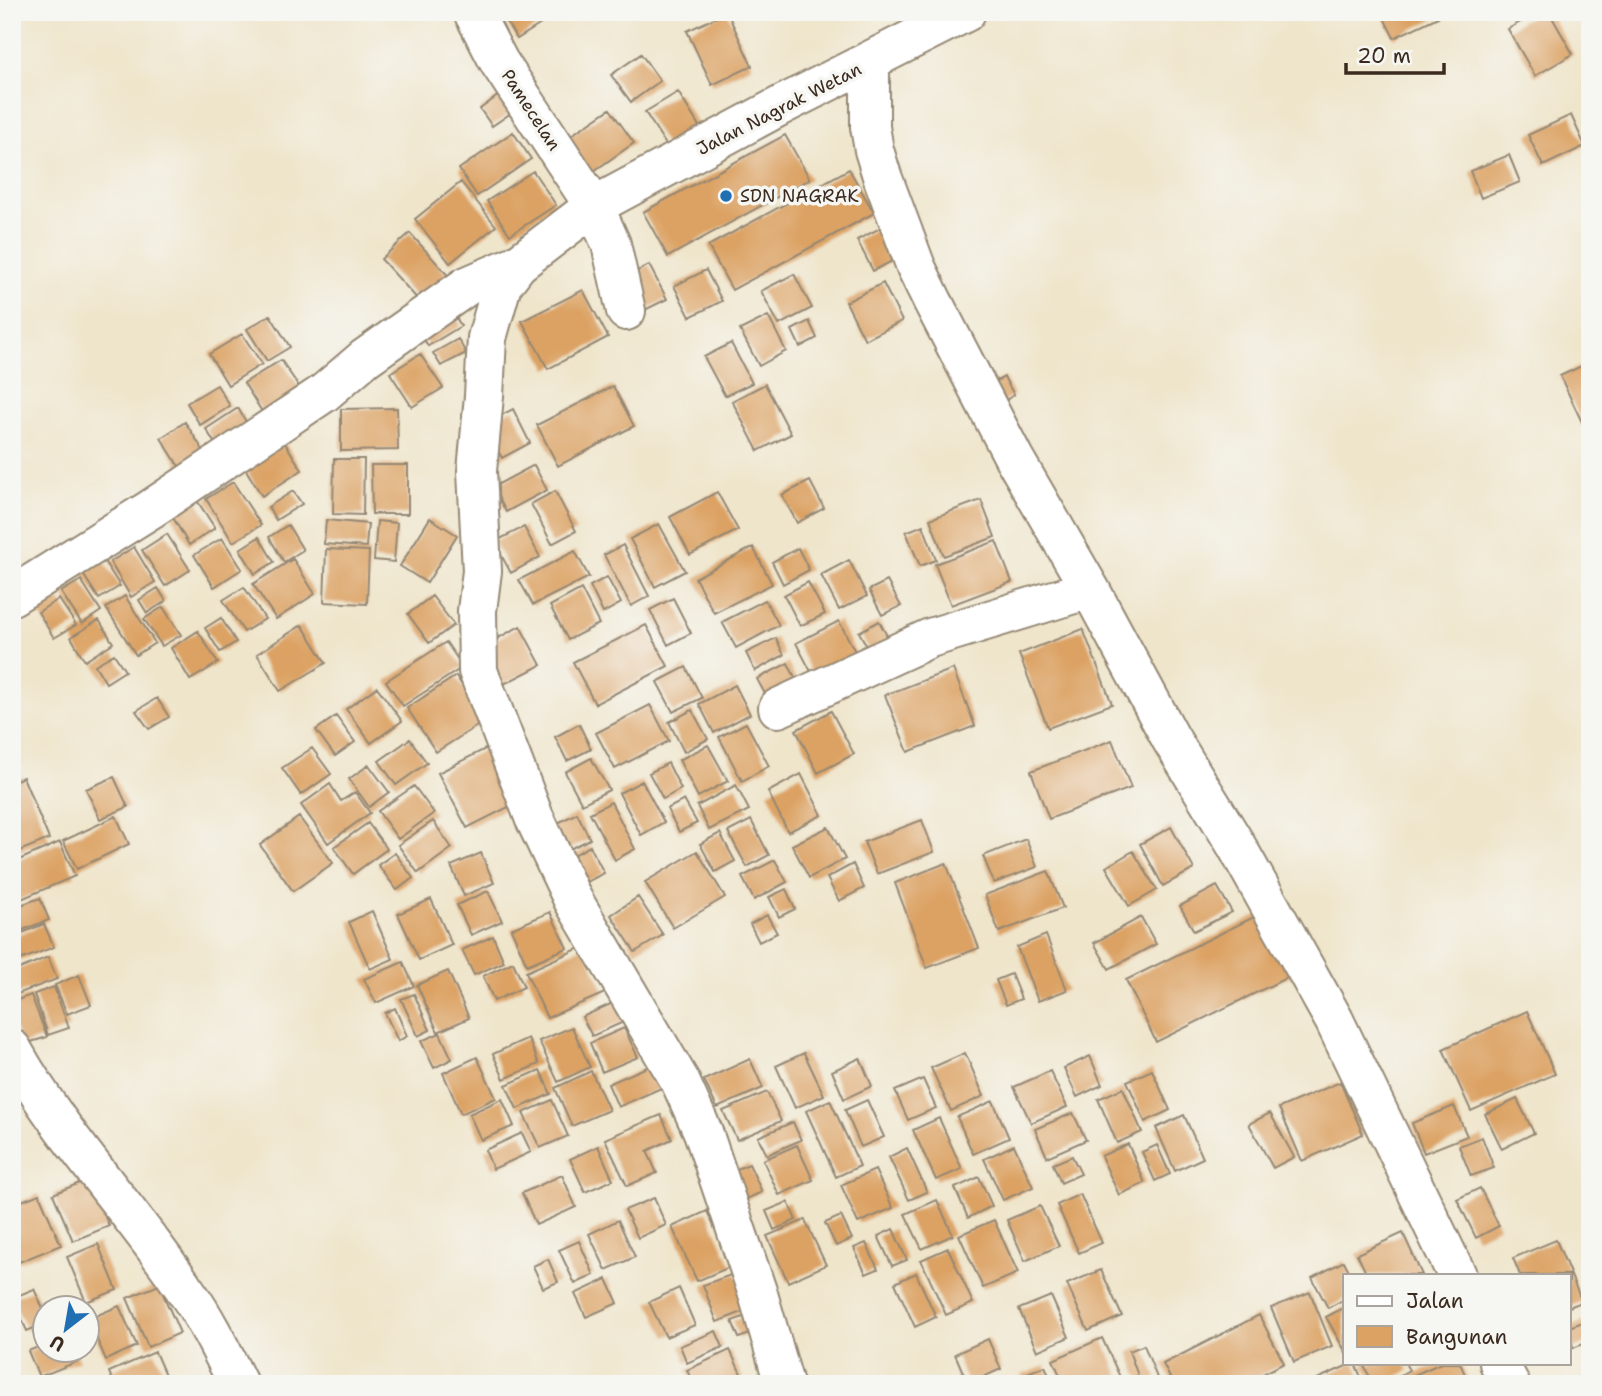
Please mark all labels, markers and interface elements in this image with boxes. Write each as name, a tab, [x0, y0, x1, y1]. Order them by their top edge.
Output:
scale bar	[1346, 32, 1444, 76]
text: 20 m	[1357, 42, 1411, 70]
street label: Jalan Nagrak Wetan	[693, 57, 865, 161]
street label: Pamecelan	[496, 65, 566, 155]
place label: SDN NAGRAK	[740, 184, 859, 208]
marker: SDN NAGRAK	[718, 188, 734, 204]
legend	[1343, 1274, 1570, 1364]
text: Jalan	[1406, 1287, 1464, 1315]
north arrow	[32, 1294, 102, 1364]
text: Bangunan	[1406, 1323, 1507, 1351]
text: U	[45, 1329, 70, 1357]

